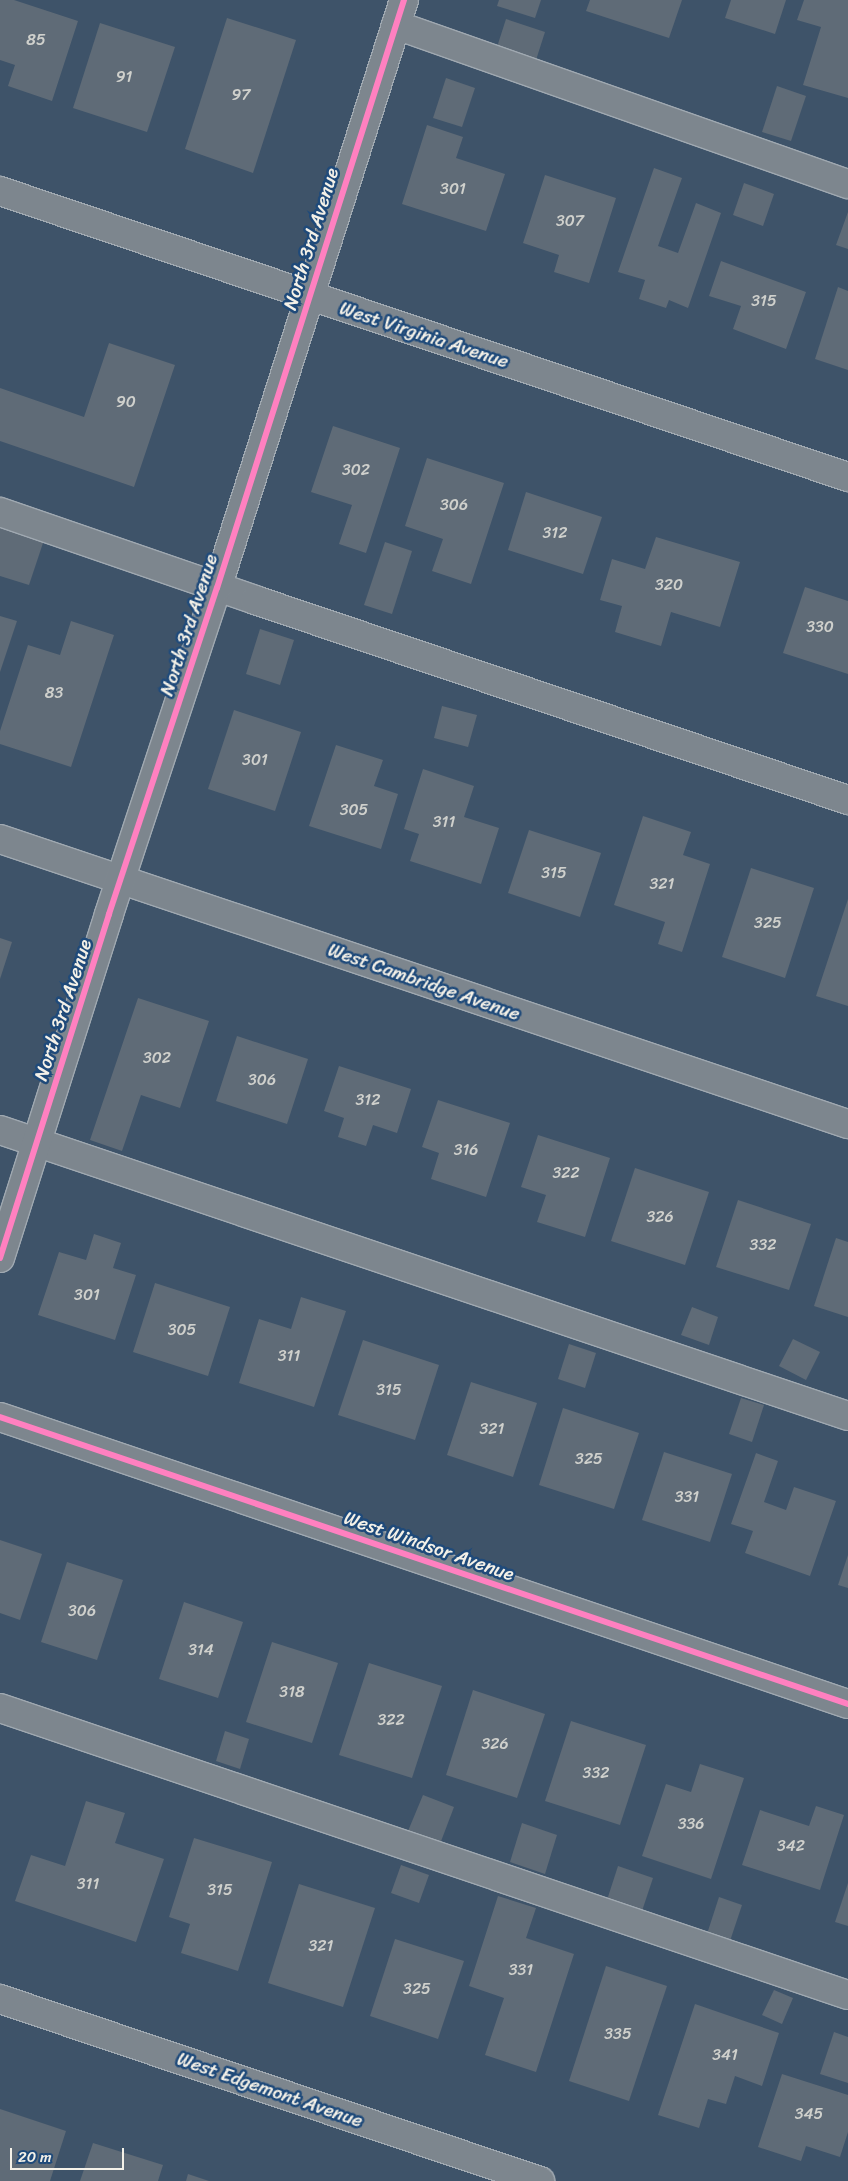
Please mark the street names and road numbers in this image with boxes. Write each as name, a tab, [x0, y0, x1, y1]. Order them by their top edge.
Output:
street label: North 3rd Avenue	[279, 165, 343, 313]
street label: West Virginia Avenue	[337, 297, 511, 373]
street label: North 3rd Avenue	[155, 551, 223, 699]
street label: North 3rd Avenue	[29, 936, 97, 1084]
street label: West Cambridge Avenue	[326, 939, 522, 1025]
street label: West Windsor Avenue	[341, 1506, 517, 1586]
street label: West Edgemont Avenue	[174, 2048, 366, 2132]

